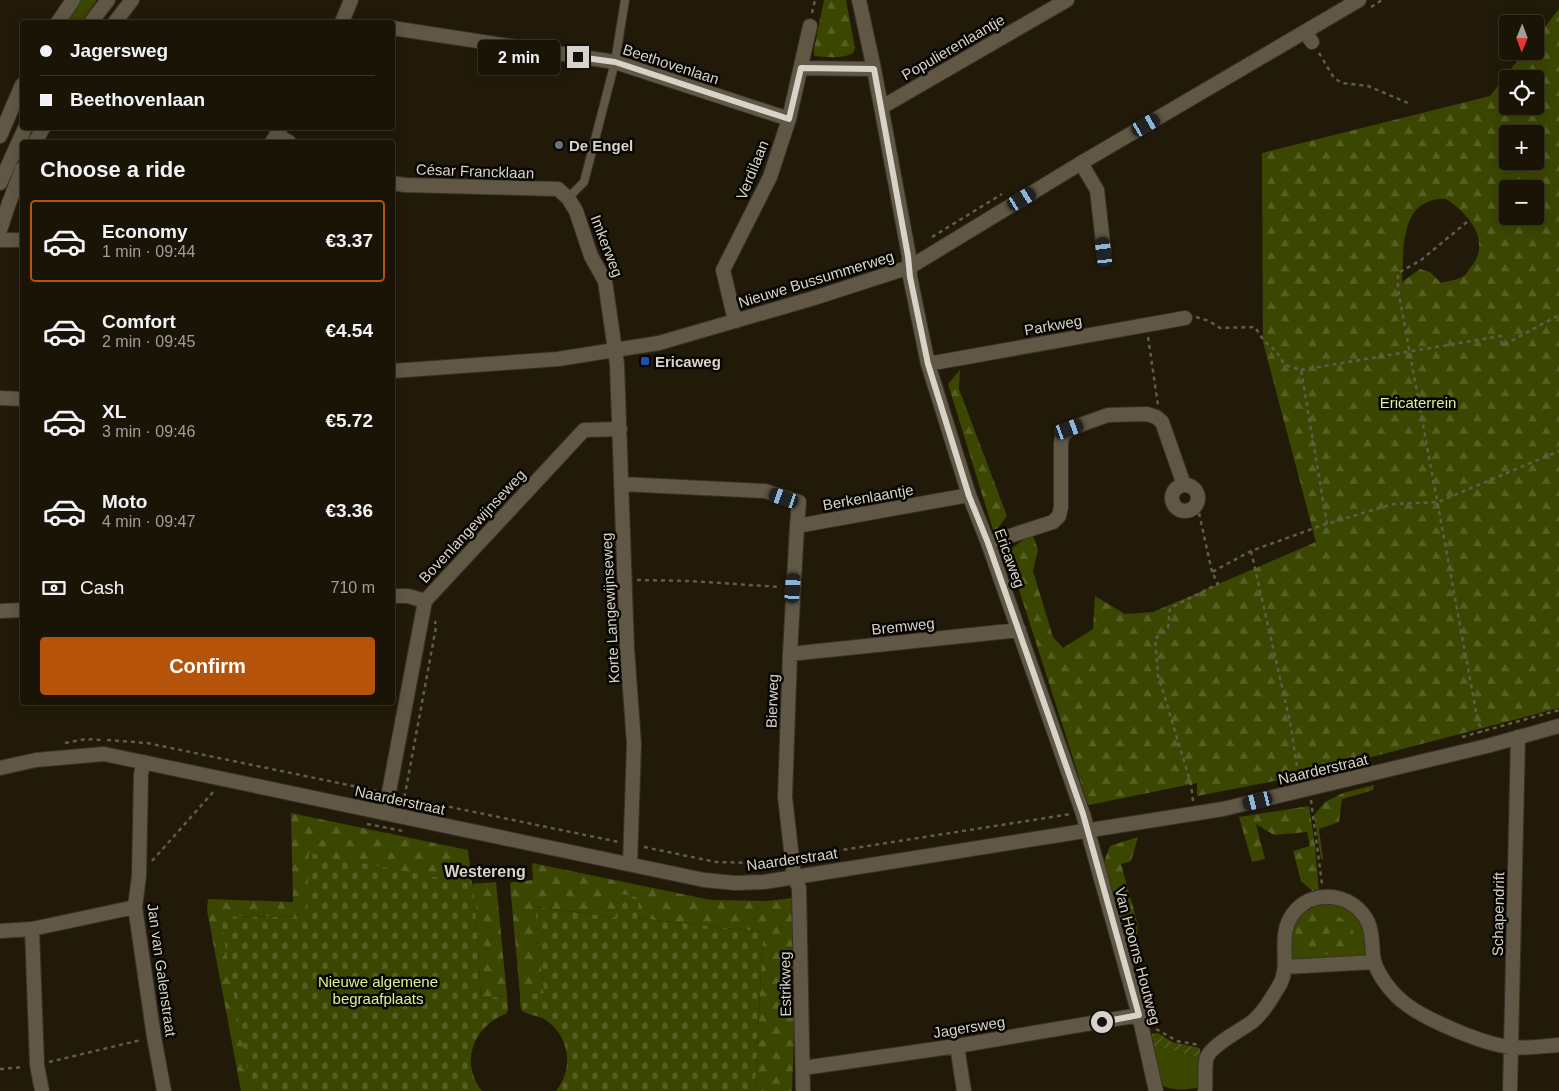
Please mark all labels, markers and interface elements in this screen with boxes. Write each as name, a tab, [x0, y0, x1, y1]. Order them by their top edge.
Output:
street label: Populierenlaantje	[899, 11, 1007, 83]
north arrow	[1499, 15, 1544, 60]
map controls	[1499, 15, 1544, 225]
text: Jagersweg	[70, 40, 168, 61]
callout: 2 min	[478, 40, 560, 74]
street label: Beethovenlaan	[621, 40, 721, 88]
route end	[567, 46, 589, 68]
text: 2 min	[498, 49, 540, 66]
button: locate	[1499, 70, 1544, 115]
text: Beethovenlaan	[70, 89, 205, 110]
car	[1129, 111, 1162, 139]
button: +	[1499, 125, 1544, 170]
place label: De Engel	[569, 137, 633, 154]
street label: Verdilaan	[732, 138, 772, 202]
marker: De Engel	[553, 139, 565, 151]
text: Choose a ride	[40, 157, 185, 182]
street label: César Francklaan	[416, 160, 534, 182]
button: −	[1499, 180, 1544, 225]
car	[1005, 185, 1038, 213]
street label: Imkerweg	[587, 213, 627, 279]
icon: car	[42, 219, 87, 264]
text: Economy	[102, 221, 188, 242]
text: €3.37	[325, 230, 373, 251]
car	[1094, 236, 1113, 268]
text: 1 min · 09:44	[102, 243, 195, 260]
street label: Nieuwe Bussummerweg	[736, 247, 896, 311]
icon: car	[42, 309, 87, 354]
text: Comfort	[102, 311, 176, 332]
street label: Parkweg	[1023, 312, 1083, 338]
text: €4.54	[325, 320, 373, 341]
text: 2 min · 09:45	[102, 333, 195, 350]
place label: Ericaweg	[655, 353, 721, 370]
marker: Ericaweg	[639, 355, 651, 367]
park label: Ericaterrein	[1380, 394, 1456, 411]
icon: car	[42, 399, 87, 444]
text: XL	[102, 401, 126, 422]
text: €5.72	[325, 410, 373, 431]
car	[1052, 417, 1085, 441]
text: 3 min · 09:46	[102, 423, 195, 440]
street label: Bovenlangewijnseweg	[415, 466, 529, 586]
street label: Berkenlaantje	[821, 481, 915, 513]
car	[767, 486, 800, 510]
icon: car	[42, 489, 87, 534]
text: Moto	[102, 491, 147, 512]
text: €3.36	[325, 500, 373, 521]
text: 4 min · 09:47	[102, 513, 195, 530]
street label: Ericaweg	[991, 526, 1029, 590]
street label: Korte Langewijnseweg	[598, 532, 622, 684]
car	[784, 573, 801, 603]
icon: cash	[40, 574, 68, 602]
text: Cash	[80, 577, 124, 598]
text: 710 m	[331, 579, 375, 596]
street label: Bremweg	[871, 614, 935, 638]
button: Confirm	[40, 637, 375, 695]
street label: Bierweg	[763, 674, 781, 728]
street label: Naarderstraat	[1276, 750, 1370, 788]
street label: Naarderstraat	[353, 782, 447, 818]
car	[1241, 790, 1274, 812]
street label: Naarderstraat	[745, 844, 839, 874]
district label: Westereng	[444, 863, 526, 880]
street label: Schapendrift	[1489, 871, 1507, 956]
street label: Van Hoorns Houtweg	[1111, 885, 1165, 1027]
street label: Jan van Galenstraat	[144, 902, 180, 1038]
street label: Estrikweg	[776, 951, 794, 1017]
park label: Nieuwe algemene begraafplaats	[318, 973, 438, 1007]
route start	[1091, 1011, 1113, 1033]
street label: Jagersweg	[932, 1013, 1006, 1041]

